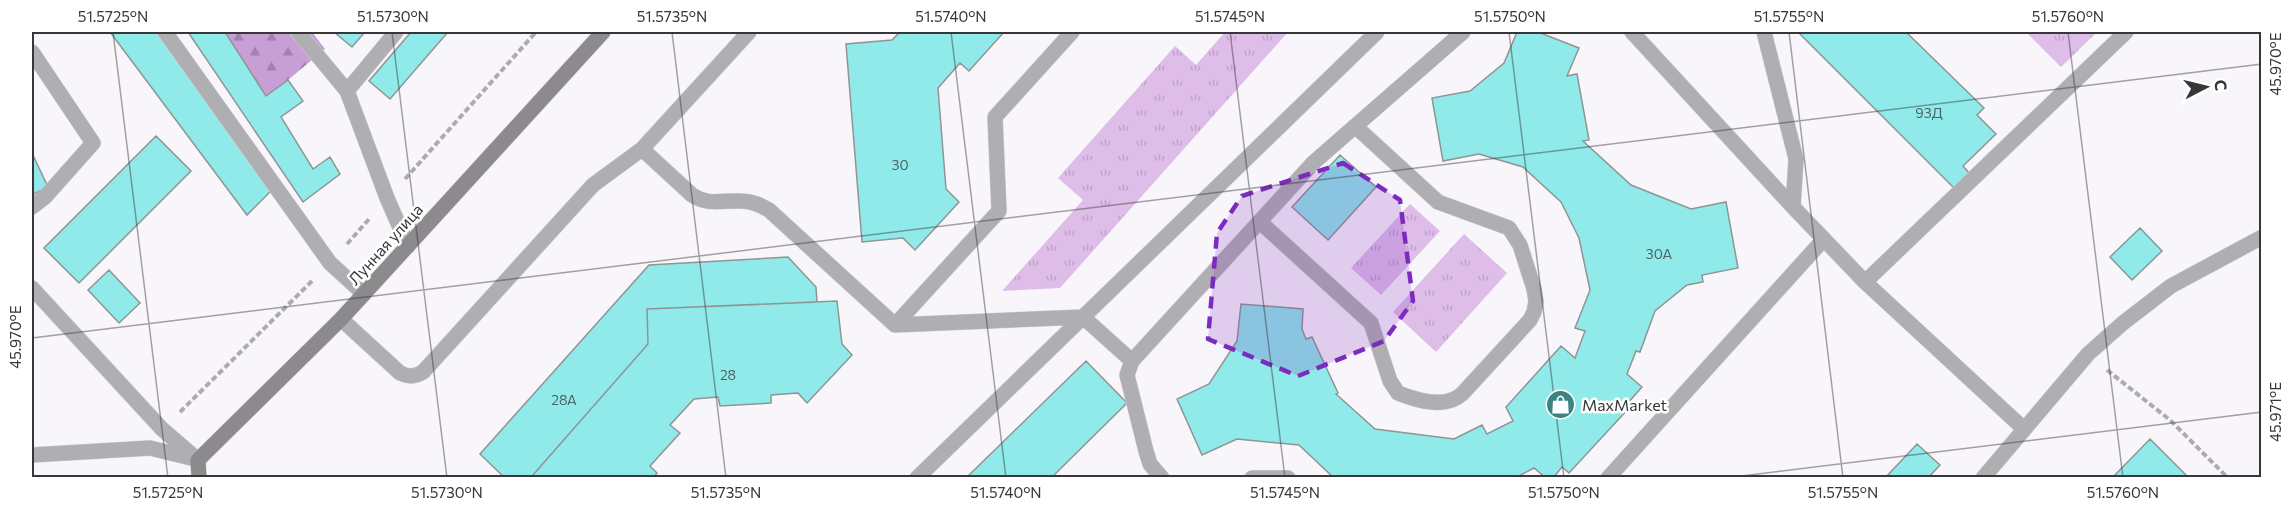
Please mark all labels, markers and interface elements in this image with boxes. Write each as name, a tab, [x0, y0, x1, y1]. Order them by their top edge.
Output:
text: 51.5725°N	[78, 7, 148, 25]
text: 51.5730°N	[357, 7, 429, 25]
text: 51.5735°N	[637, 7, 707, 25]
text: 51.5740°N	[915, 7, 987, 25]
text: 51.5745°N	[1195, 7, 1265, 25]
text: 51.5750°N	[1474, 7, 1546, 25]
text: 51.5755°N	[1754, 7, 1824, 25]
text: 51.5760°N	[2032, 7, 2104, 25]
text: 45.970°E	[2266, 32, 2284, 96]
north arrow	[2176, 57, 2236, 117]
text: С	[2211, 79, 2231, 92]
house number: 93Д	[1915, 104, 1943, 121]
house number: 30	[891, 156, 909, 173]
street label: Лунная улица	[344, 200, 426, 288]
house number: 30А	[1646, 245, 1673, 262]
text: 45.970°E	[6, 305, 24, 369]
house number: 28	[720, 366, 736, 383]
text: 45.971°E	[2266, 382, 2284, 442]
shop icon: MaxMarket	[1545, 388, 1577, 420]
house number: 28А	[551, 391, 577, 408]
place label: MaxMarket	[1582, 395, 1668, 414]
text: 51.5725°N	[133, 483, 203, 501]
text: 51.5730°N	[411, 483, 483, 501]
text: 51.5735°N	[691, 483, 761, 501]
text: 51.5740°N	[970, 483, 1042, 501]
text: 51.5745°N	[1250, 483, 1320, 501]
text: 51.5750°N	[1528, 483, 1600, 501]
text: 51.5755°N	[1808, 483, 1878, 501]
text: 51.5760°N	[2087, 483, 2159, 501]

